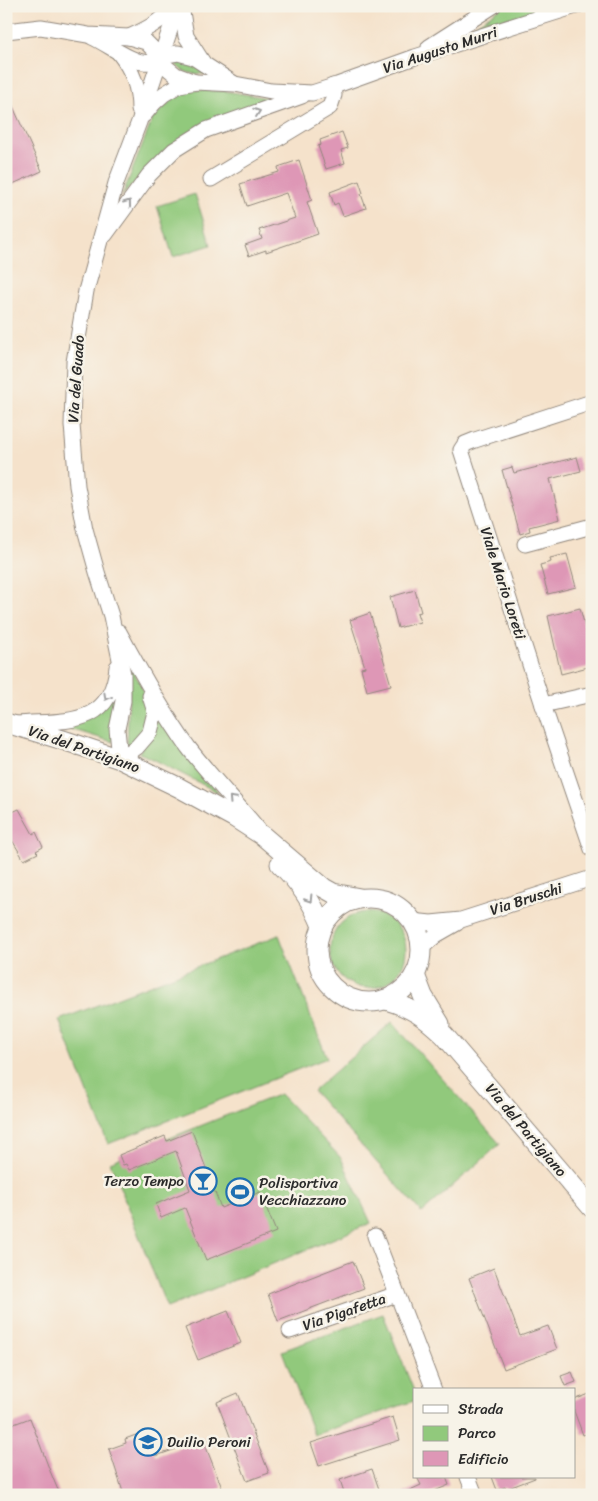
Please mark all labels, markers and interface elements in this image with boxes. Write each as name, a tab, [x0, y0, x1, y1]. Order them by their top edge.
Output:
street label: Via Augusto Murri	[379, 19, 501, 81]
one-way arrow	[253, 108, 261, 118]
one-way arrow	[123, 200, 131, 209]
street label: Via del Guado	[60, 334, 92, 424]
street label: Viale Mario Loreti	[473, 523, 534, 644]
one-way arrow	[104, 692, 114, 701]
street label: Via del Partigiano	[25, 718, 144, 780]
one-way arrow	[229, 795, 238, 804]
street label: Via Bruschi	[486, 875, 566, 923]
one-way arrow	[302, 893, 312, 902]
street label: Via del Partigiano	[479, 1077, 574, 1183]
bar icon: Terzo Tempo	[188, 1166, 218, 1196]
place label: Terzo Tempo	[104, 1168, 184, 1194]
place label: Polisportiva Vecchiazzano	[259, 1170, 347, 1213]
sports icon: Polisportiva Vecchiazzano	[225, 1177, 255, 1207]
street label: Via Pigafetta	[299, 1285, 390, 1338]
legend	[413, 1388, 576, 1478]
text: Strada	[458, 1396, 504, 1422]
text: Parco	[458, 1420, 496, 1446]
school or university icon: Duilio Peroni	[133, 1427, 163, 1457]
place label: Duilio Peroni	[167, 1429, 252, 1455]
text: Edificio	[458, 1446, 509, 1472]

